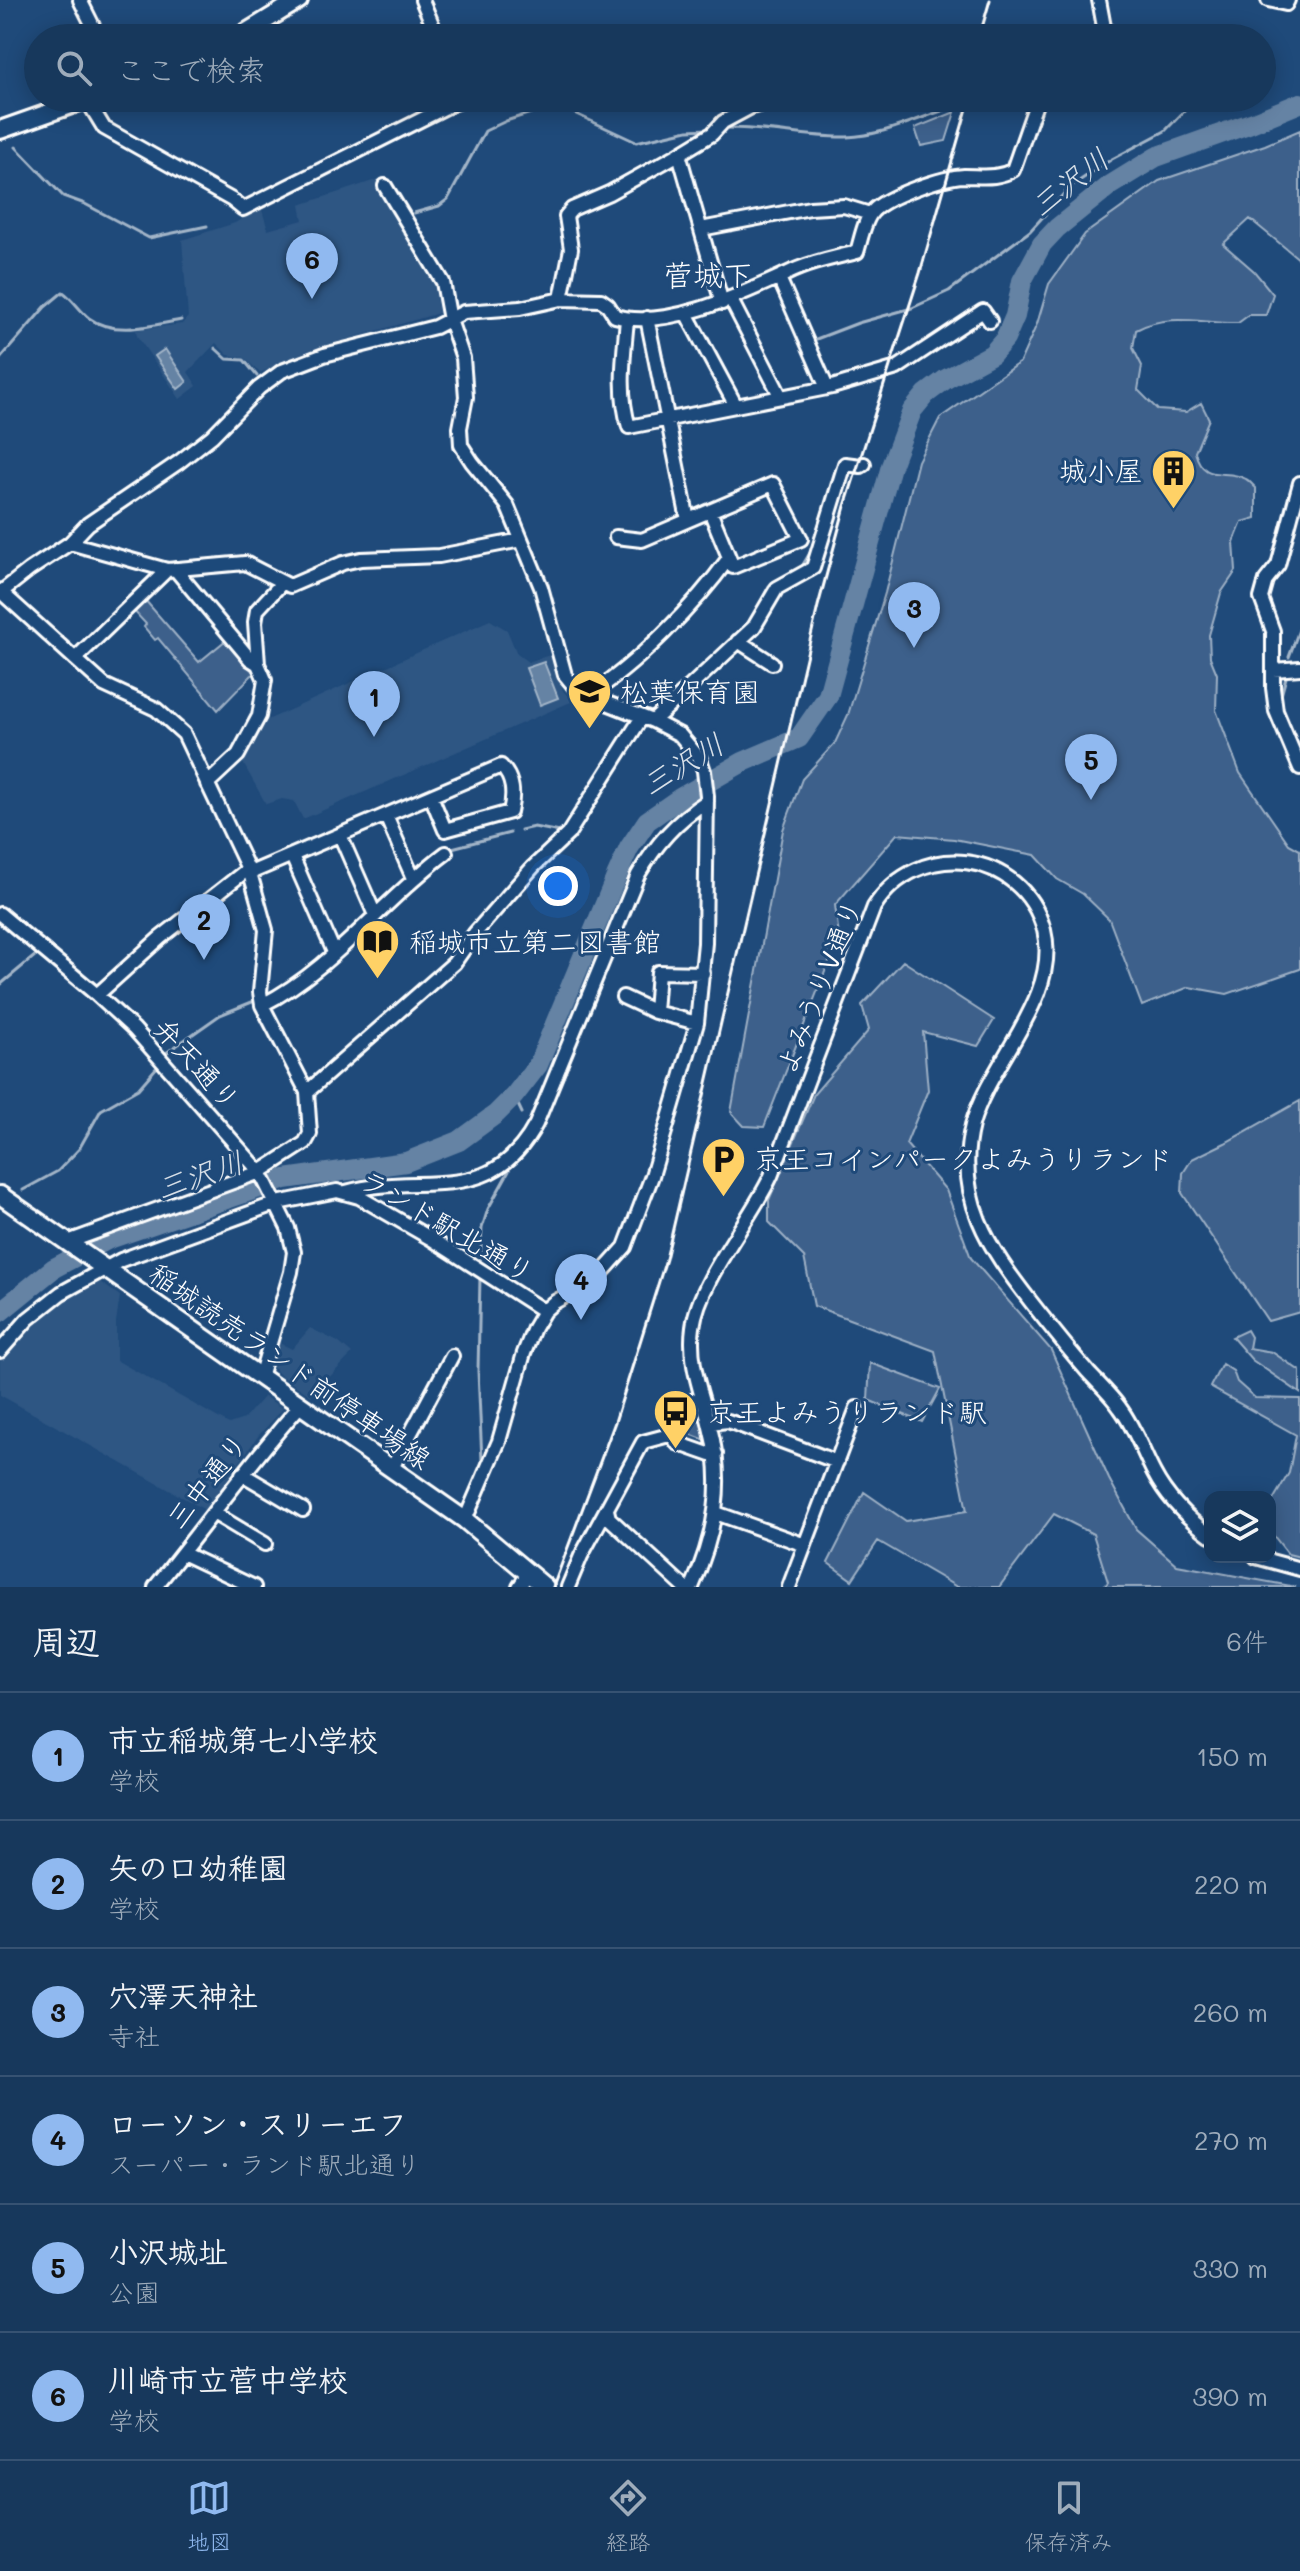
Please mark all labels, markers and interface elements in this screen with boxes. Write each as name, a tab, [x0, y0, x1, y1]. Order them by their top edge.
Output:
search box	[24, 24, 1276, 112]
icon: search	[52, 46, 96, 90]
text: ここで検索	[116, 49, 266, 89]
water label: 三沢川	[1021, 138, 1117, 225]
pin: 6	[286, 233, 338, 299]
district label: 菅城下	[663, 254, 753, 294]
building icon: 城小屋	[1150, 447, 1198, 510]
place label: 城小屋	[1059, 452, 1143, 488]
pin: 3	[888, 582, 940, 648]
school or university icon: 松葉保育園	[565, 668, 613, 731]
pin: 1	[348, 671, 400, 737]
place label: 松葉保育園	[620, 673, 760, 709]
water label: 三沢川	[633, 723, 731, 804]
pin: 5	[1065, 734, 1117, 800]
your location	[538, 866, 578, 906]
pin: 2	[178, 894, 230, 960]
street label: よみうりV通り	[767, 894, 870, 1080]
library icon: 稲城市立第二図書館	[354, 918, 402, 981]
place label: 稲城市立第二図書館	[409, 923, 661, 959]
street label: 弁天通り	[147, 1010, 249, 1117]
parking icon: 京王コインパークよみうりランド	[699, 1135, 747, 1198]
place label: 京王コインパークよみうりランド	[754, 1140, 1173, 1176]
water label: 三沢川	[150, 1141, 248, 1208]
street label: ランド駅北通り	[354, 1161, 541, 1290]
street label: 稲城読売ランド前停車場線	[143, 1254, 439, 1476]
pin: 4	[555, 1254, 607, 1320]
bus stop icon: 京王よみうりランド駅	[652, 1388, 700, 1451]
place label: 京王よみうりランド駅	[707, 1393, 987, 1429]
street label: 三中通り	[158, 1425, 255, 1536]
map controls	[1204, 1491, 1276, 1563]
button: layers	[1204, 1491, 1276, 1563]
text: 周辺	[32, 1618, 100, 1663]
text: 6件	[1226, 1624, 1268, 1658]
text: 市立稲城第七小学校	[108, 1719, 378, 1759]
text: 1	[52, 1739, 64, 1773]
text: 150 m	[1196, 1739, 1268, 1773]
text: 学校	[108, 1763, 160, 1797]
text: 矢の口幼稚園	[108, 1847, 288, 1887]
text: 2	[51, 1867, 65, 1901]
text: 220 m	[1194, 1867, 1268, 1901]
text: 学校	[108, 1891, 160, 1925]
text: 穴澤天神社	[108, 1975, 258, 2015]
text: 3	[50, 1995, 66, 2029]
text: 260 m	[1193, 1995, 1268, 2029]
text: 寺社	[108, 2019, 160, 2053]
text: ローソン・スリーエフ	[108, 2103, 408, 2143]
text: 4	[50, 2123, 66, 2157]
text: 270 m	[1194, 2123, 1268, 2157]
text: スーパー · ランド駅北通り	[108, 2147, 421, 2181]
text: 小沢城址	[108, 2231, 228, 2271]
text: 5	[50, 2251, 66, 2285]
text: 330 m	[1192, 2251, 1268, 2285]
text: 公園	[108, 2275, 160, 2309]
text: 川崎市立菅中学校	[108, 2359, 348, 2399]
text: 6	[50, 2379, 66, 2413]
text: 390 m	[1192, 2379, 1268, 2413]
text: 学校	[108, 2403, 160, 2437]
tab: 地図	[187, 2476, 231, 2556]
tab: 経路	[606, 2476, 650, 2556]
tab: 保存済み	[1025, 2476, 1113, 2556]

